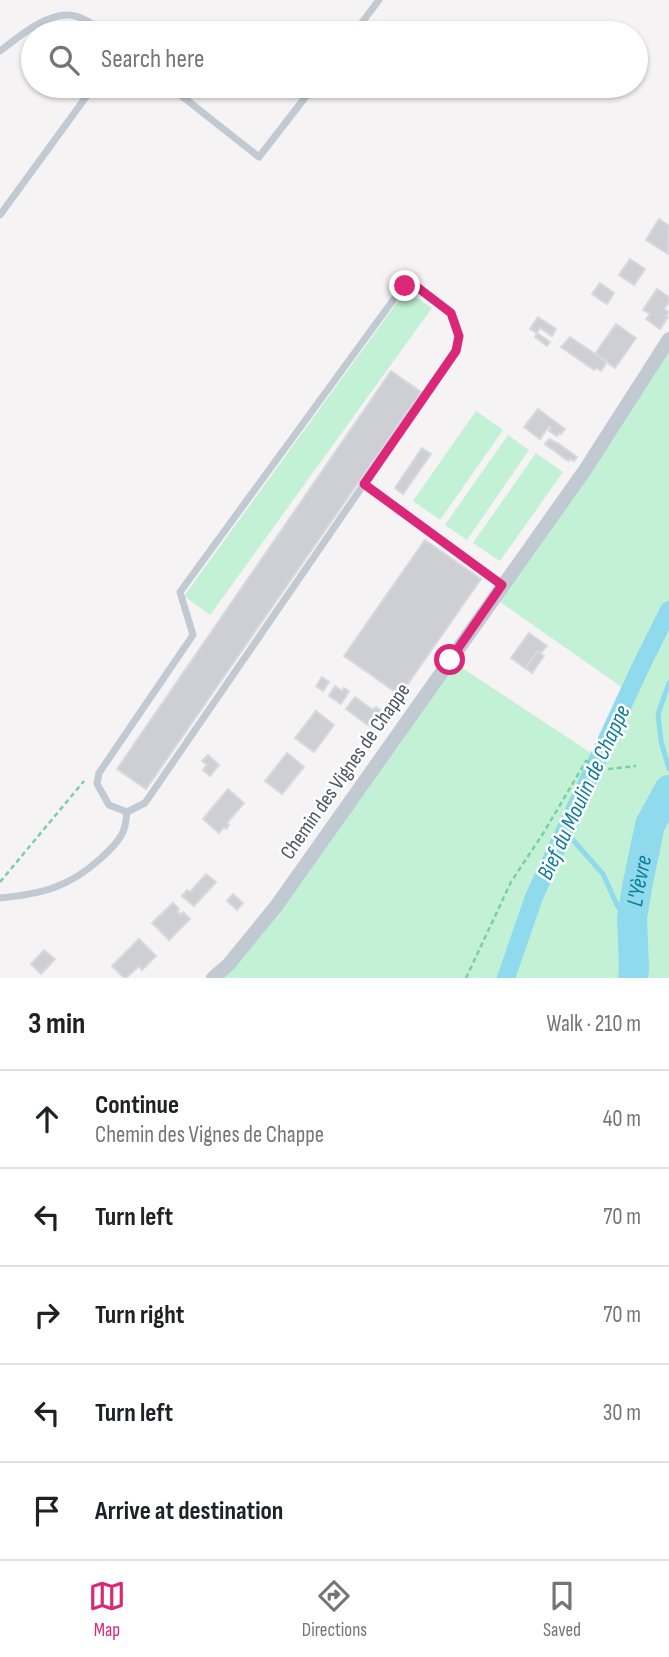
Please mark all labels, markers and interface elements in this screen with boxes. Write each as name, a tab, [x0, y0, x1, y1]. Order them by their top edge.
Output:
search box	[21, 21, 648, 98]
icon: search	[45, 41, 83, 79]
text: Search here	[101, 44, 204, 75]
route end	[389, 270, 420, 301]
route start	[434, 644, 465, 675]
street label: Chemin des Vignes de Chappe	[275, 678, 416, 864]
water label: Bief du Moulin de Chappe	[531, 701, 637, 884]
water label: L'Yèvre	[621, 853, 658, 908]
text: 3 min	[28, 1006, 85, 1042]
text: Walk · 210 m	[547, 1010, 641, 1038]
text: Continue	[95, 1090, 179, 1121]
icon: ahead	[28, 1100, 66, 1138]
text: 40 m	[603, 1105, 641, 1133]
text: Chemin des Vignes de Chappe	[95, 1121, 324, 1149]
icon: left	[28, 1198, 66, 1236]
text: Turn left	[95, 1202, 173, 1233]
text: 70 m	[603, 1203, 641, 1231]
icon: right	[28, 1296, 66, 1334]
text: Turn right	[95, 1300, 184, 1331]
text: 70 m	[603, 1301, 641, 1329]
icon: left	[28, 1394, 66, 1432]
text: Turn left	[95, 1398, 173, 1429]
text: 30 m	[603, 1399, 641, 1427]
icon: arrive	[28, 1492, 66, 1530]
text: Arrive at destination	[95, 1496, 283, 1527]
tab: Map	[88, 1577, 126, 1642]
tab: Directions	[302, 1577, 367, 1642]
tab: Saved	[543, 1577, 581, 1642]

